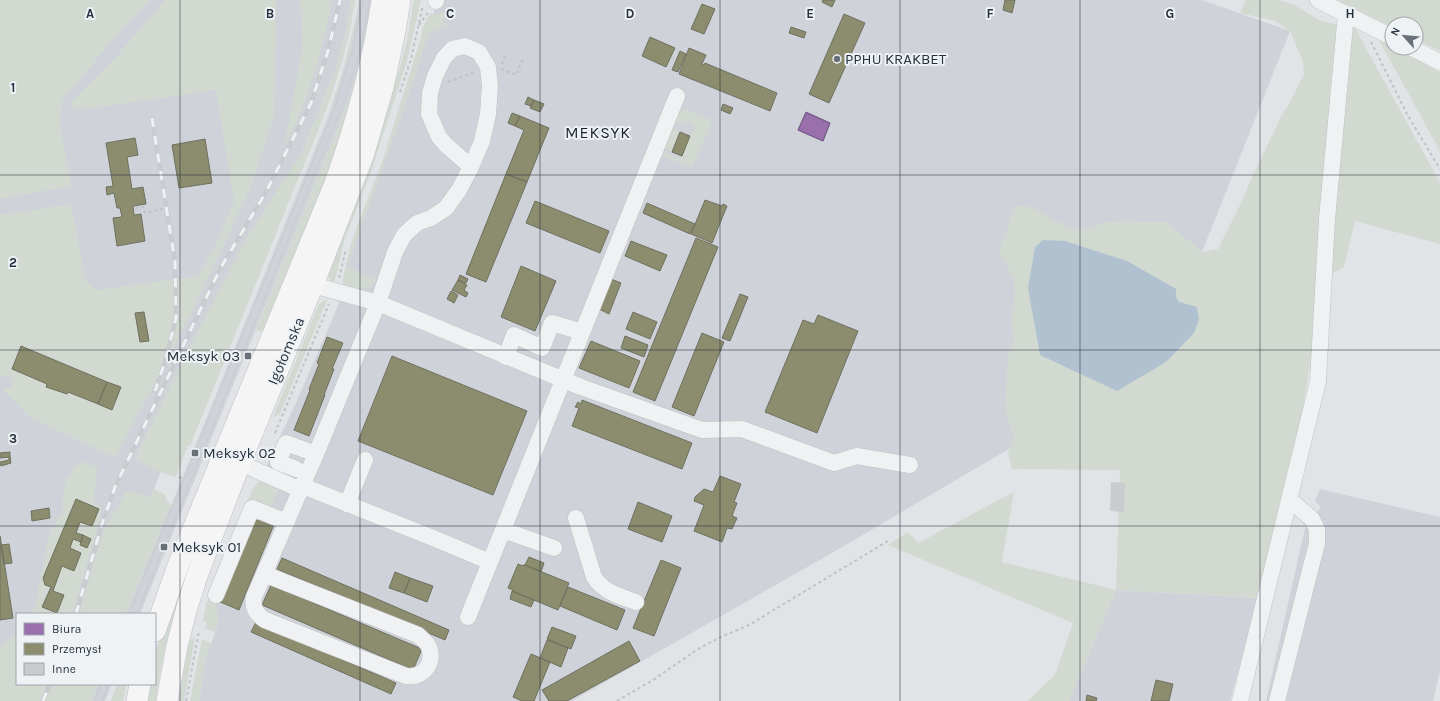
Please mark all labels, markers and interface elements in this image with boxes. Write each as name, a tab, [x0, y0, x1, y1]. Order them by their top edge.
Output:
text: A	[86, 6, 94, 21]
text: B	[266, 6, 274, 21]
text: C	[446, 6, 454, 21]
text: D	[626, 6, 635, 21]
text: E	[806, 6, 814, 21]
text: F	[986, 6, 994, 21]
text: G	[1166, 6, 1174, 21]
text: H	[1345, 6, 1355, 21]
north arrow	[1384, 16, 1424, 56]
text: N	[1388, 25, 1403, 38]
place label: PPHU KRAKBET	[845, 50, 947, 68]
marker: PPHU KRAKBET	[832, 54, 842, 64]
text: 1	[11, 80, 15, 95]
district label: MEKSYK	[565, 123, 631, 142]
text: 2	[9, 255, 17, 270]
street label: Igołomska	[264, 314, 308, 388]
place label: Meksyk 03	[167, 347, 240, 365]
marker: Meksyk 03	[243, 351, 253, 361]
text: 3	[9, 431, 17, 446]
place label: Meksyk 02	[203, 444, 276, 462]
marker: Meksyk 02	[190, 448, 200, 458]
place label: Meksyk 01	[172, 538, 241, 556]
marker: Meksyk 01	[159, 542, 169, 552]
legend	[16, 613, 156, 685]
text: Biura	[52, 622, 81, 636]
text: Przemysł	[52, 642, 102, 656]
text: Inne	[52, 662, 76, 676]

